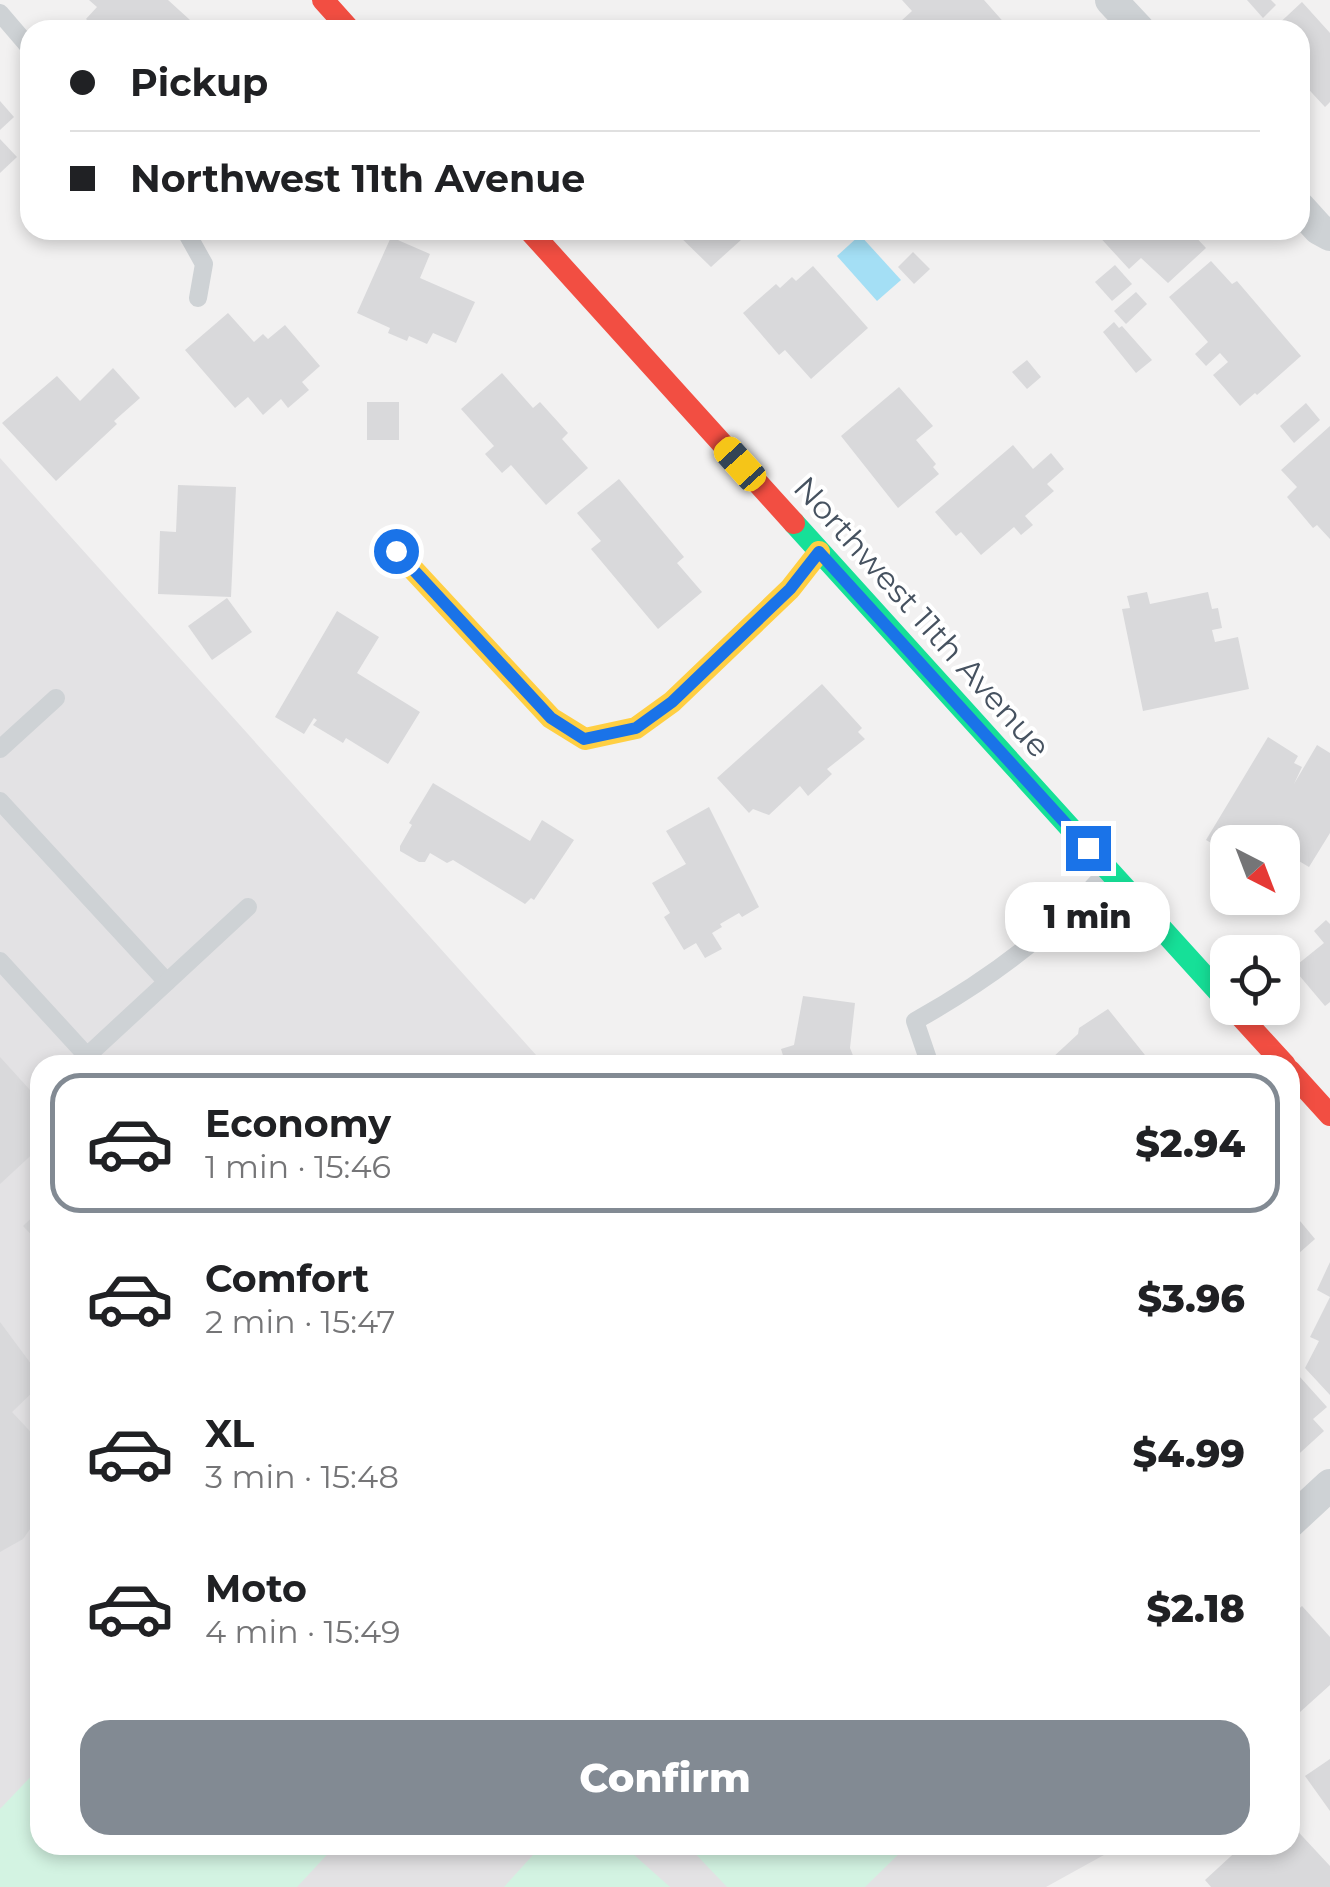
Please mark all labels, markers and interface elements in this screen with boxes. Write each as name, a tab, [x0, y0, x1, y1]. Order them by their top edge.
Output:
text: Pickup	[130, 59, 268, 106]
text: Northwest 11th Avenue	[130, 155, 585, 202]
car	[709, 432, 771, 496]
street label: Northwest 11th Avenue	[786, 468, 1059, 765]
route start	[374, 529, 419, 574]
north arrow	[1210, 825, 1300, 915]
map controls	[1210, 825, 1300, 1025]
route end	[1066, 826, 1111, 871]
callout: 1 min	[1006, 883, 1170, 953]
text: 1 min	[1043, 897, 1132, 936]
button: locate	[1210, 935, 1300, 1025]
icon: car	[85, 1098, 175, 1188]
text: Economy	[205, 1100, 391, 1147]
text: $2.94	[1135, 1120, 1245, 1167]
text: 1 min · 15:46	[205, 1147, 391, 1186]
icon: car	[85, 1253, 175, 1343]
text: Comfort	[205, 1255, 369, 1302]
text: $3.96	[1137, 1275, 1245, 1322]
text: 2 min · 15:47	[205, 1302, 395, 1341]
icon: car	[85, 1408, 175, 1498]
text: XL	[205, 1410, 254, 1457]
text: $4.99	[1133, 1430, 1245, 1477]
text: 3 min · 15:48	[205, 1457, 399, 1496]
icon: car	[85, 1563, 175, 1653]
text: Moto	[205, 1565, 307, 1612]
text: $2.18	[1146, 1585, 1245, 1632]
text: 4 min · 15:49	[205, 1612, 400, 1651]
button: Confirm	[80, 1720, 1250, 1835]

